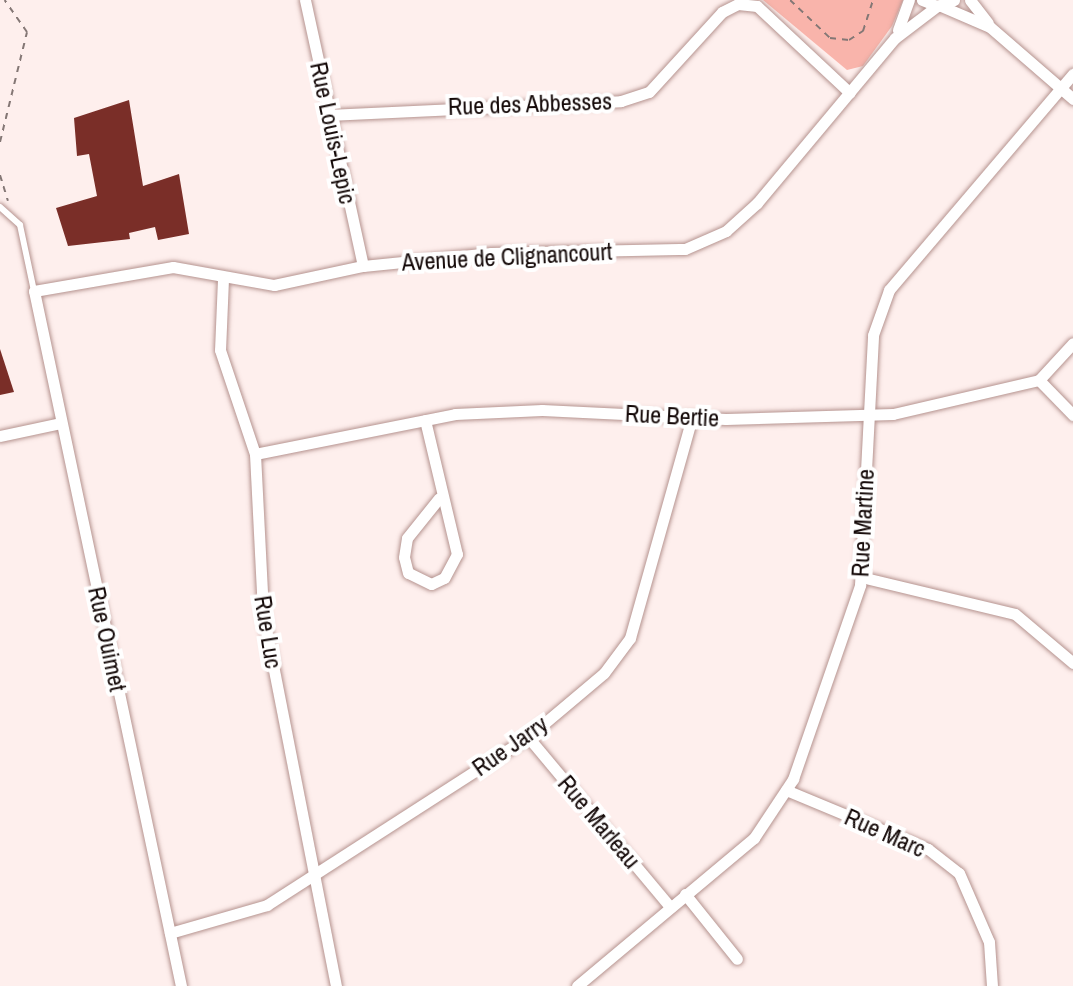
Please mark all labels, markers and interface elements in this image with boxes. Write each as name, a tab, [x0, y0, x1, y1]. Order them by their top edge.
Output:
street label: Rue Louis-Lepic	[304, 59, 362, 207]
street label: Rue des Abbesses	[447, 87, 613, 121]
street label: Avenue de Clignancourt	[401, 237, 613, 277]
street label: Rue Bertie	[624, 399, 720, 433]
street label: Rue Martine	[846, 468, 880, 578]
street label: Rue Ouimet	[82, 584, 132, 694]
street label: Rue Luc	[248, 594, 288, 670]
street label: Rue Jarry	[467, 710, 553, 782]
street label: Rue Marleau	[552, 770, 646, 874]
street label: Rue Marc	[840, 802, 930, 864]

